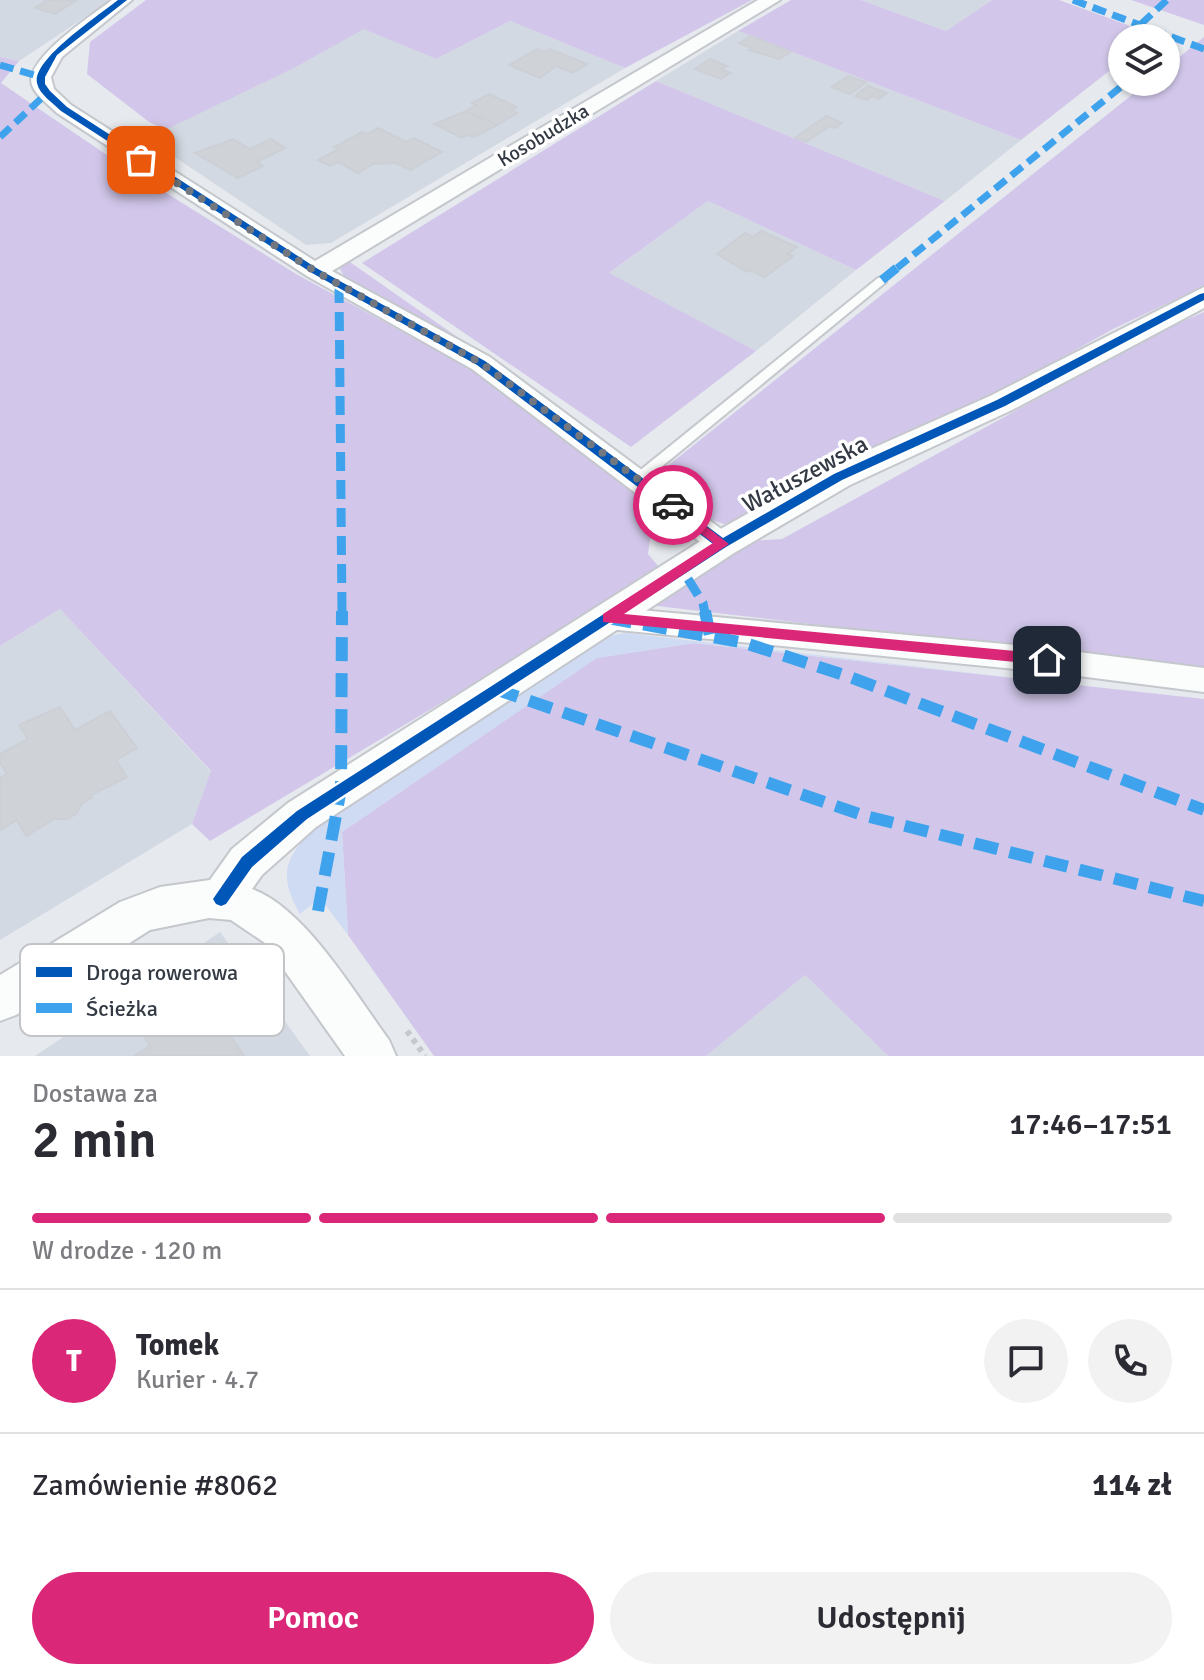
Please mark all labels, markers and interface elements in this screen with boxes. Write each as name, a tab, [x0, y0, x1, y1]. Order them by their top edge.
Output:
map controls	[1108, 24, 1180, 96]
button: layers	[1108, 24, 1180, 96]
street label: Kosobudzka	[493, 98, 594, 172]
pin	[107, 126, 175, 194]
icon: bag	[119, 138, 163, 182]
street label: Wałuszewska	[737, 428, 873, 520]
courier	[633, 465, 713, 545]
icon: car	[651, 483, 695, 527]
pin	[1013, 626, 1081, 694]
icon: home	[1025, 638, 1069, 682]
legend	[20, 944, 284, 1036]
text: Droga rowerowa	[86, 959, 238, 986]
text: Ścieżka	[86, 995, 158, 1022]
text: Dostawa za	[32, 1078, 158, 1110]
text: 17:46–17:51	[1009, 1106, 1172, 1143]
text: 2 min	[32, 1108, 157, 1172]
text: W drodze · 120 m	[32, 1235, 222, 1267]
button: chat	[984, 1319, 1068, 1403]
button: phone	[1088, 1319, 1172, 1403]
text: Tomek	[136, 1327, 219, 1364]
text: T	[66, 1343, 82, 1380]
text: Kurier · 4.7	[136, 1364, 259, 1396]
text: Zamówienie #8062	[32, 1467, 278, 1504]
text: 114 zł	[1092, 1467, 1172, 1504]
button: Pomoc	[32, 1572, 594, 1664]
button: Udostępnij	[610, 1572, 1172, 1664]

